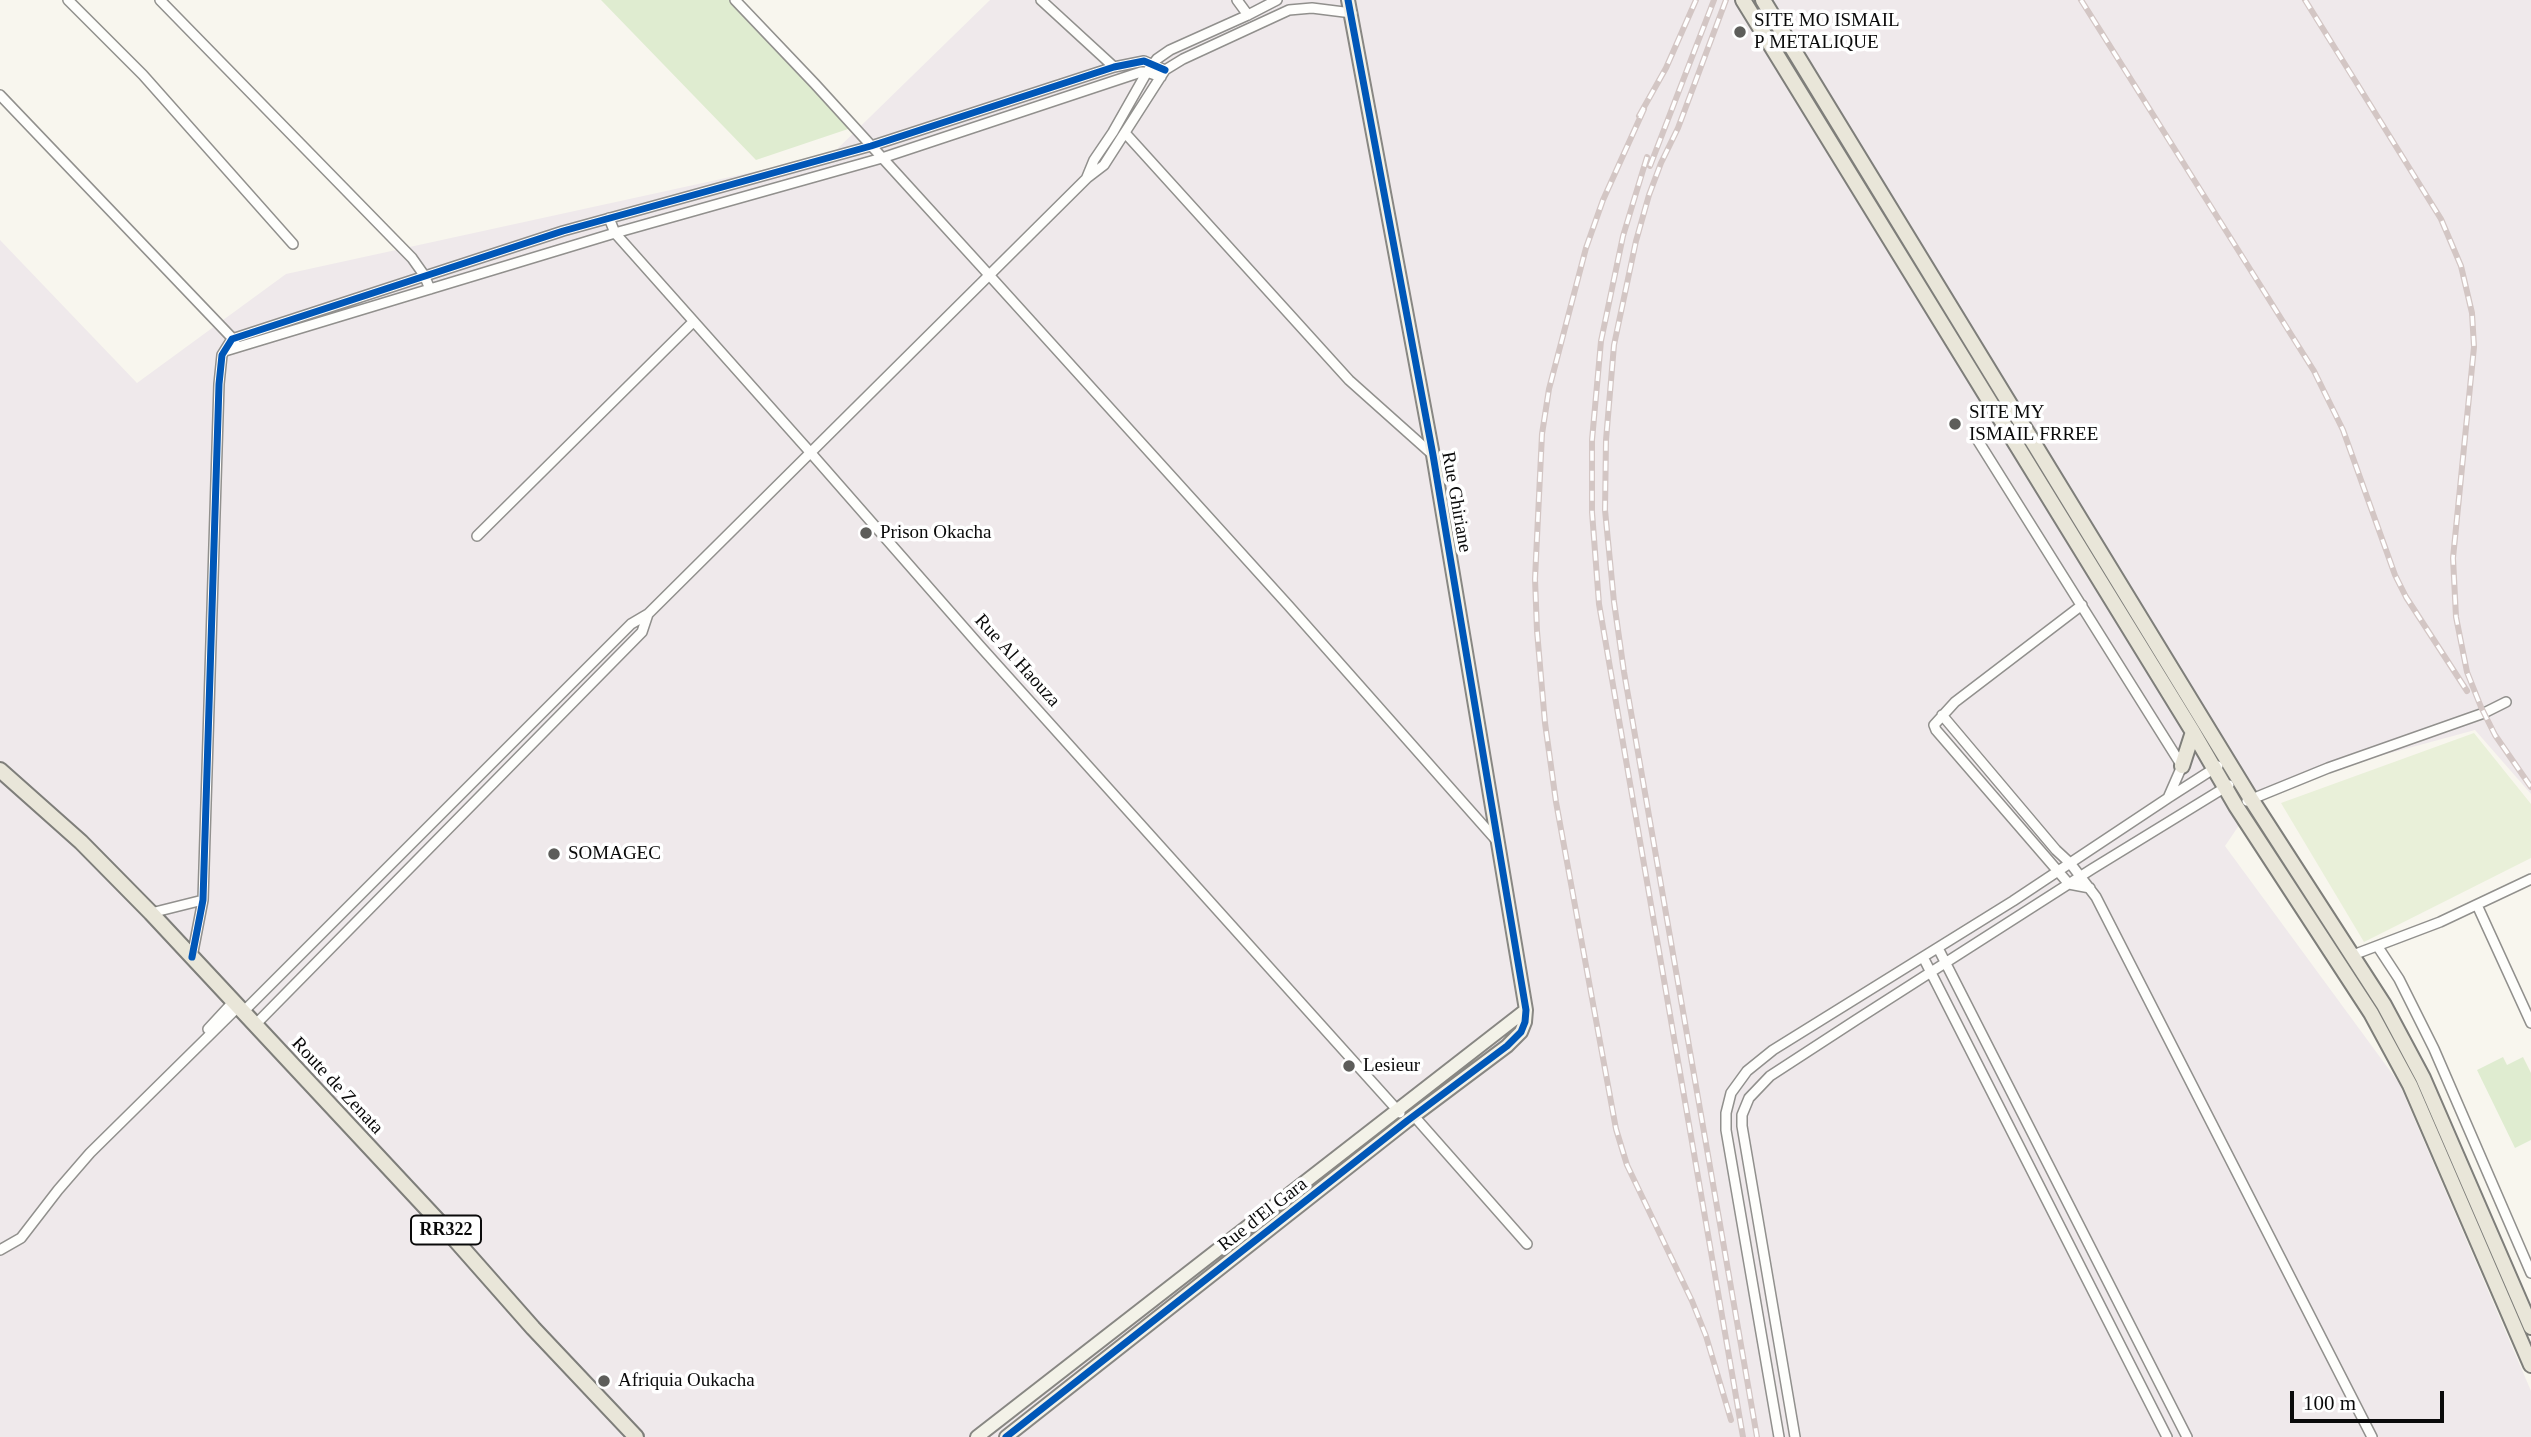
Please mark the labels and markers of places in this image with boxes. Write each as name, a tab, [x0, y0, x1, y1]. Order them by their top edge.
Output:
place label: SITE MO ISMAIL P METALIQUE	[1754, 10, 1900, 54]
marker: SITE MO ISMAIL P METALIQUE	[1732, 24, 1748, 40]
place label: SITE MY ISMAIL FRREE	[1969, 402, 2098, 446]
marker: SITE MY ISMAIL FRREE	[1947, 416, 1963, 432]
place label: Prison Okacha	[880, 522, 991, 544]
marker: Prison Okacha	[858, 525, 874, 541]
place label: SOMAGEC	[568, 843, 661, 865]
marker: SOMAGEC	[546, 846, 562, 862]
place label: Lesieur	[1363, 1055, 1420, 1077]
marker: Lesieur	[1341, 1058, 1357, 1074]
place label: Afriquia Oukacha	[618, 1370, 755, 1392]
marker: Afriquia Oukacha	[596, 1373, 612, 1389]

